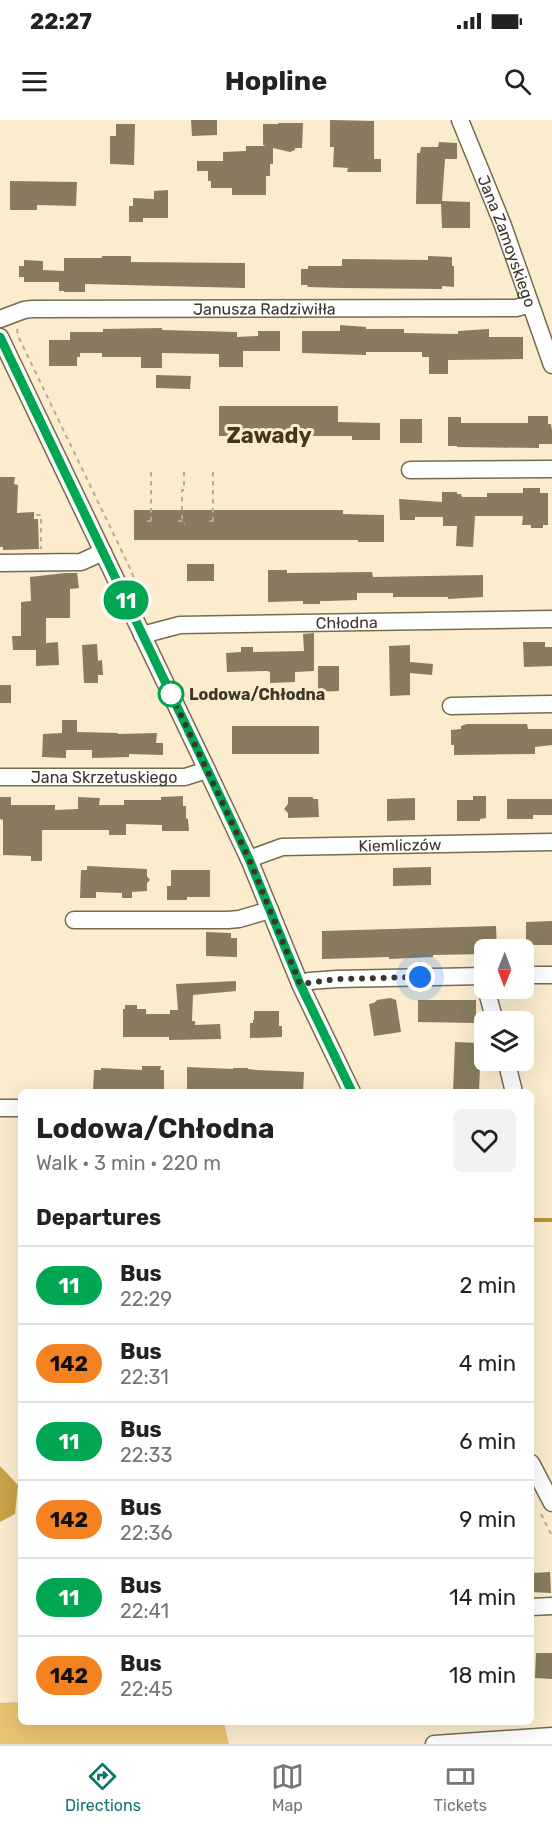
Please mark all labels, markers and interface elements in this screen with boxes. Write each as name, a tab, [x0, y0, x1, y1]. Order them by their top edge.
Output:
text: 22:27	[30, 8, 92, 35]
icon: menu	[18, 65, 51, 98]
text: Hopline	[225, 65, 327, 97]
icon: search	[501, 65, 534, 98]
street label: Jana Zamoyskiego	[474, 172, 540, 310]
street label: Janusza Radziwiłła	[193, 299, 336, 318]
district label: Zawady	[226, 422, 312, 449]
line badge: 11	[99, 580, 153, 620]
text: 11	[116, 588, 136, 613]
street label: Chłodna	[315, 612, 378, 632]
marker: Lodowa/Chłodna	[158, 681, 184, 707]
place label: Lodowa/Chłodna	[189, 685, 325, 704]
street label: Jana Skrzetuskiego	[31, 768, 177, 787]
street label: Kiemliczów	[358, 835, 442, 855]
north arrow	[474, 939, 534, 999]
map controls	[474, 939, 534, 1071]
your location	[405, 962, 435, 992]
button: layers	[474, 1011, 534, 1071]
button: heart	[453, 1109, 516, 1172]
text: Lodowa/Chłodna	[36, 1112, 275, 1145]
text: Walk · 3 min · 220 m	[36, 1151, 221, 1175]
text: Departures	[36, 1204, 161, 1231]
text: Bus	[120, 1260, 162, 1287]
text: 2 min	[459, 1272, 516, 1299]
text: 11	[59, 1273, 79, 1298]
text: 22:29	[120, 1287, 172, 1311]
text: Bus	[120, 1338, 162, 1365]
text: 4 min	[459, 1350, 516, 1377]
text: 142	[50, 1351, 88, 1376]
text: 22:31	[120, 1365, 169, 1389]
text: Bus	[120, 1416, 162, 1443]
text: 6 min	[459, 1428, 516, 1455]
text: 11	[59, 1429, 79, 1454]
text: 22:33	[120, 1443, 173, 1467]
text: Bus	[120, 1494, 162, 1521]
text: 9 min	[459, 1506, 516, 1533]
text: 142	[50, 1507, 88, 1532]
text: 22:36	[120, 1521, 173, 1545]
text: Bus	[120, 1572, 162, 1599]
text: 14 min	[449, 1584, 516, 1611]
text: 11	[59, 1585, 79, 1610]
text: 22:41	[120, 1599, 169, 1623]
text: Bus	[120, 1650, 162, 1677]
text: 18 min	[449, 1662, 516, 1689]
text: 142	[50, 1663, 88, 1688]
text: 22:45	[120, 1677, 173, 1701]
tab: Directions	[65, 1760, 141, 1815]
tab: Map	[271, 1760, 304, 1815]
tab: Tickets	[434, 1760, 487, 1815]

